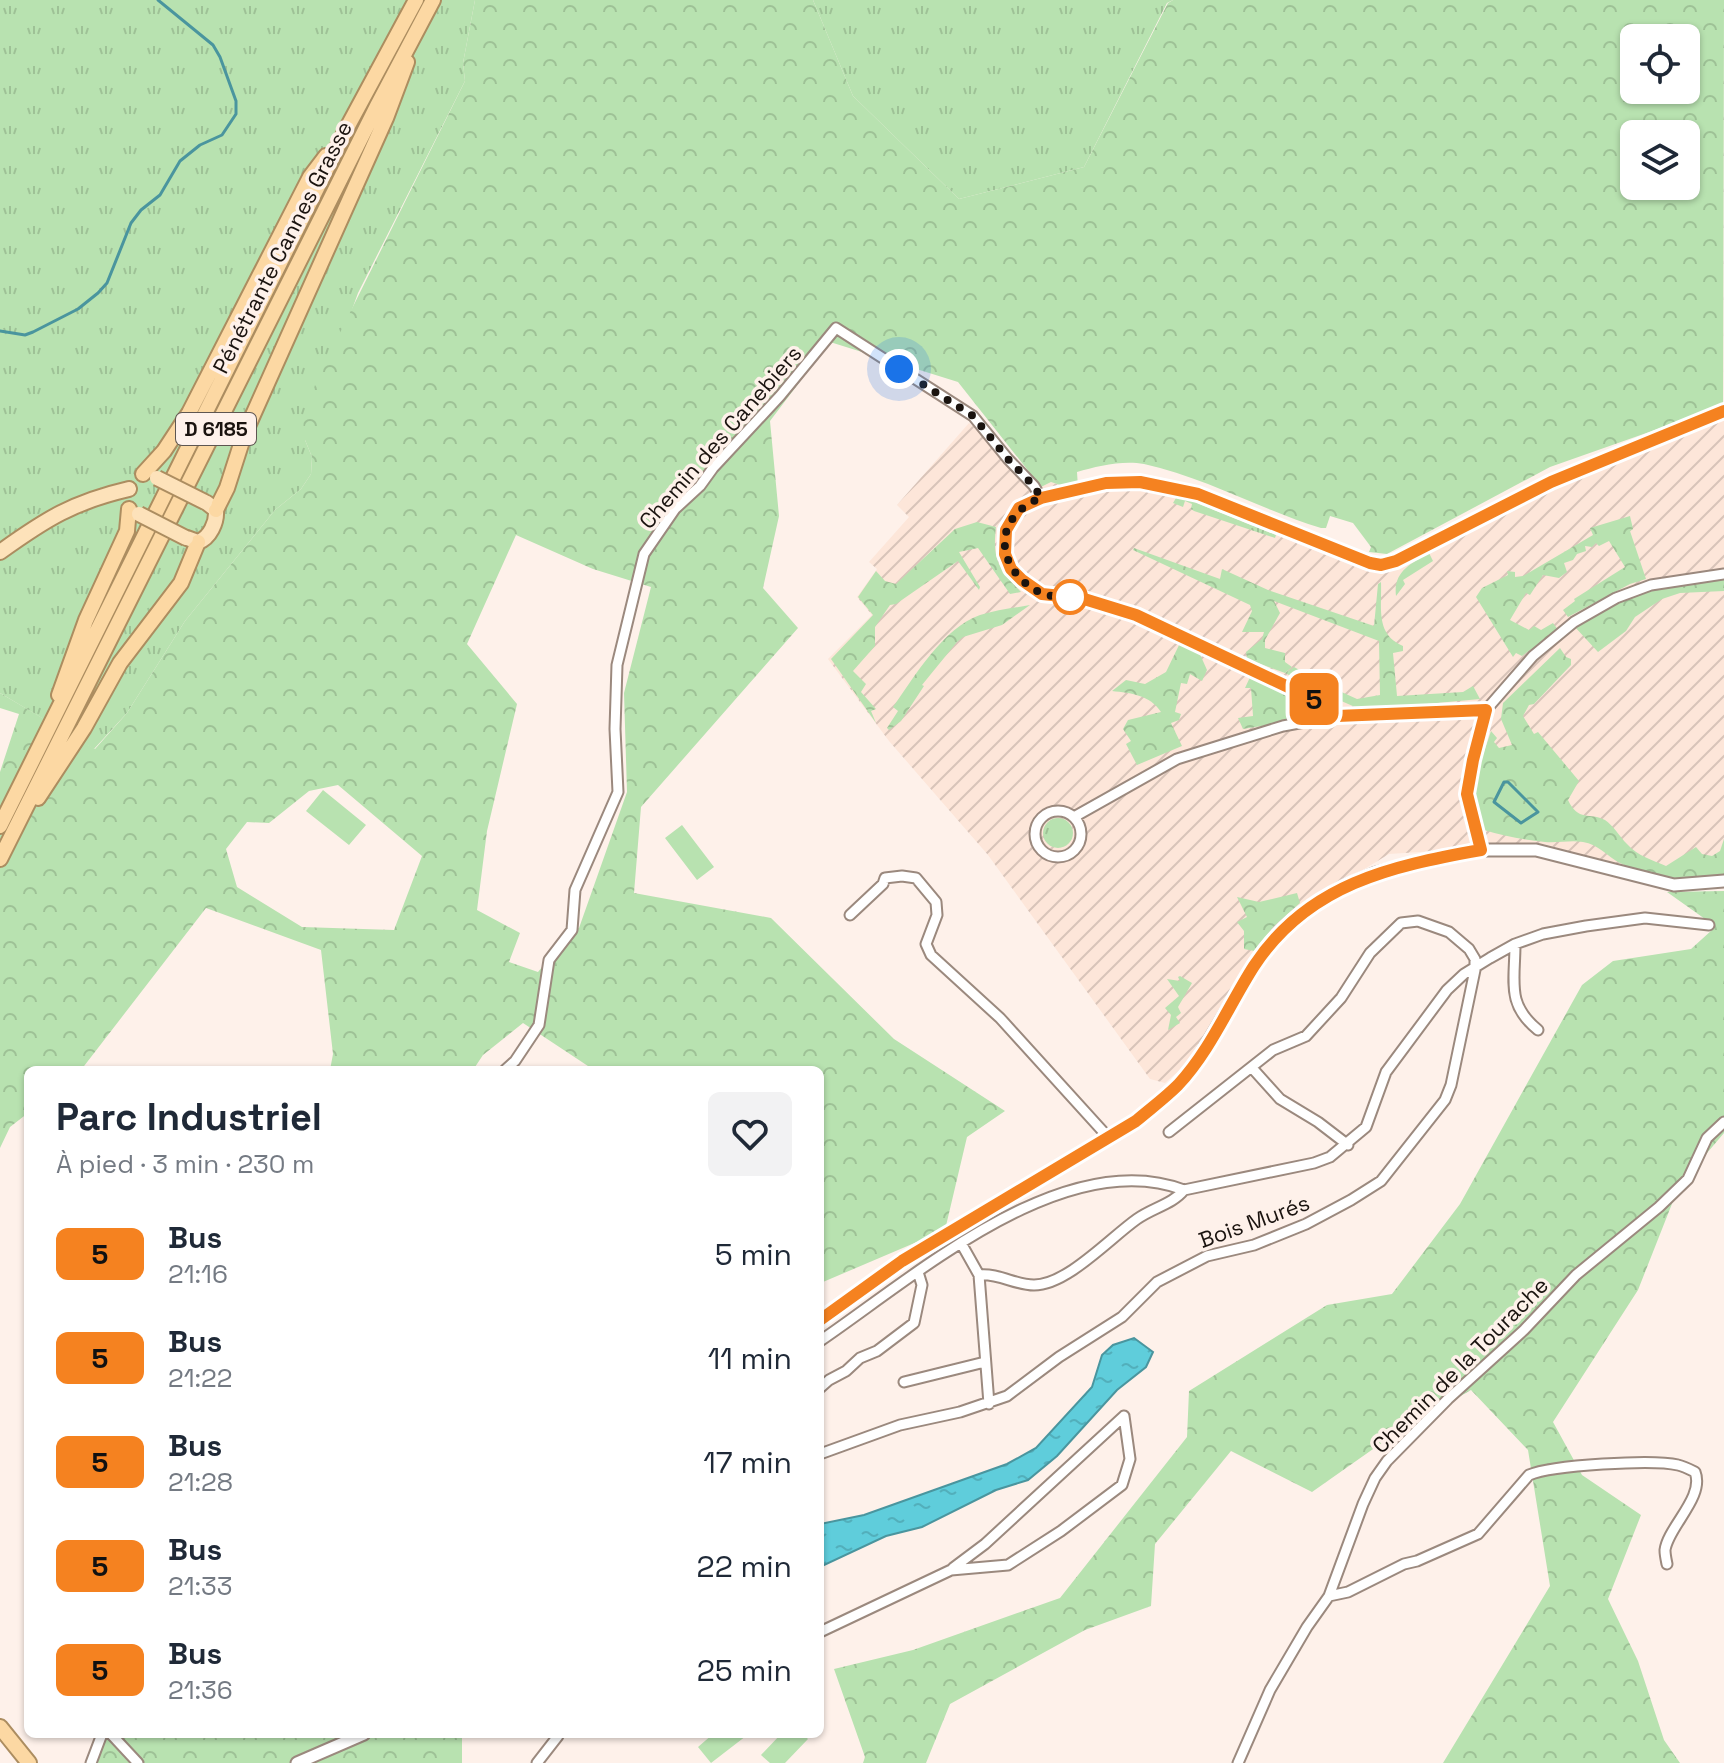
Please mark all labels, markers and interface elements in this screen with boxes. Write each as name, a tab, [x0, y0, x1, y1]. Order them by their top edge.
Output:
map controls	[1620, 24, 1700, 200]
button: locate	[1620, 24, 1700, 104]
street label: Pénétrante Cannes Grasse	[206, 116, 358, 378]
button: layers	[1620, 120, 1700, 200]
street label: Chemin des Canebiers	[633, 339, 807, 535]
your location	[879, 349, 919, 389]
road number: D 6185	[176, 413, 256, 445]
unlabelled marker	[1053, 580, 1087, 614]
line badge: 5	[1288, 673, 1340, 725]
text: 5	[1306, 681, 1322, 717]
button: heart	[708, 1092, 792, 1176]
text: Parc Industriel	[56, 1093, 322, 1141]
text: À pied · 3 min · 230 m	[56, 1147, 314, 1181]
street label: Bois Murés	[1195, 1188, 1313, 1254]
text: Bus	[168, 1218, 222, 1257]
text: 5 min	[715, 1235, 792, 1274]
text: 5	[92, 1236, 108, 1272]
text: 21:16	[168, 1257, 228, 1291]
street label: Chemin de la Tourache	[1366, 1271, 1554, 1459]
text: Bus	[168, 1322, 222, 1361]
text: 11 min	[708, 1339, 792, 1378]
text: 5	[92, 1340, 108, 1376]
text: 21:22	[168, 1361, 232, 1395]
text: Bus	[168, 1426, 222, 1465]
text: 17 min	[703, 1443, 792, 1482]
text: 5	[92, 1444, 108, 1480]
text: 21:28	[168, 1465, 233, 1499]
text: Bus	[168, 1530, 222, 1569]
text: 22 min	[697, 1547, 792, 1586]
text: 5	[92, 1548, 108, 1584]
text: 21:33	[168, 1569, 233, 1603]
text: Bus	[168, 1634, 222, 1673]
text: 25 min	[697, 1651, 792, 1690]
text: 5	[92, 1652, 108, 1688]
text: 21:36	[168, 1673, 233, 1707]

